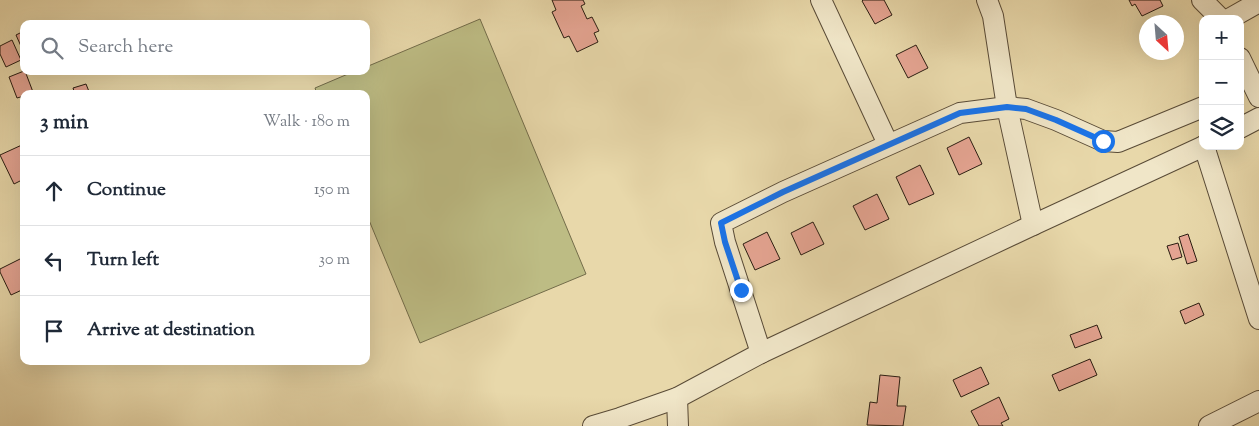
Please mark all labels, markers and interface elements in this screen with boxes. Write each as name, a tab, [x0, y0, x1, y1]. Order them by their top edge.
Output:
north arrow	[1139, 15, 1184, 60]
map controls	[1199, 15, 1244, 150]
button: +	[1199, 15, 1244, 60]
search box	[20, 20, 370, 75]
icon: search	[38, 34, 66, 62]
text: Search here	[78, 34, 173, 61]
button: −	[1199, 60, 1244, 105]
button: layers	[1199, 105, 1244, 150]
text: 3 min	[40, 108, 89, 138]
text: Walk · 180 m	[263, 111, 350, 134]
route start	[1092, 130, 1115, 153]
icon: ahead	[40, 177, 68, 205]
text: Continue	[87, 177, 166, 204]
text: 150 m	[314, 179, 350, 202]
icon: left	[40, 247, 68, 275]
text: Turn left	[87, 247, 159, 274]
text: 30 m	[319, 249, 350, 272]
route end	[730, 279, 753, 302]
icon: arrive	[40, 317, 68, 345]
text: Arrive at destination	[87, 317, 255, 344]

